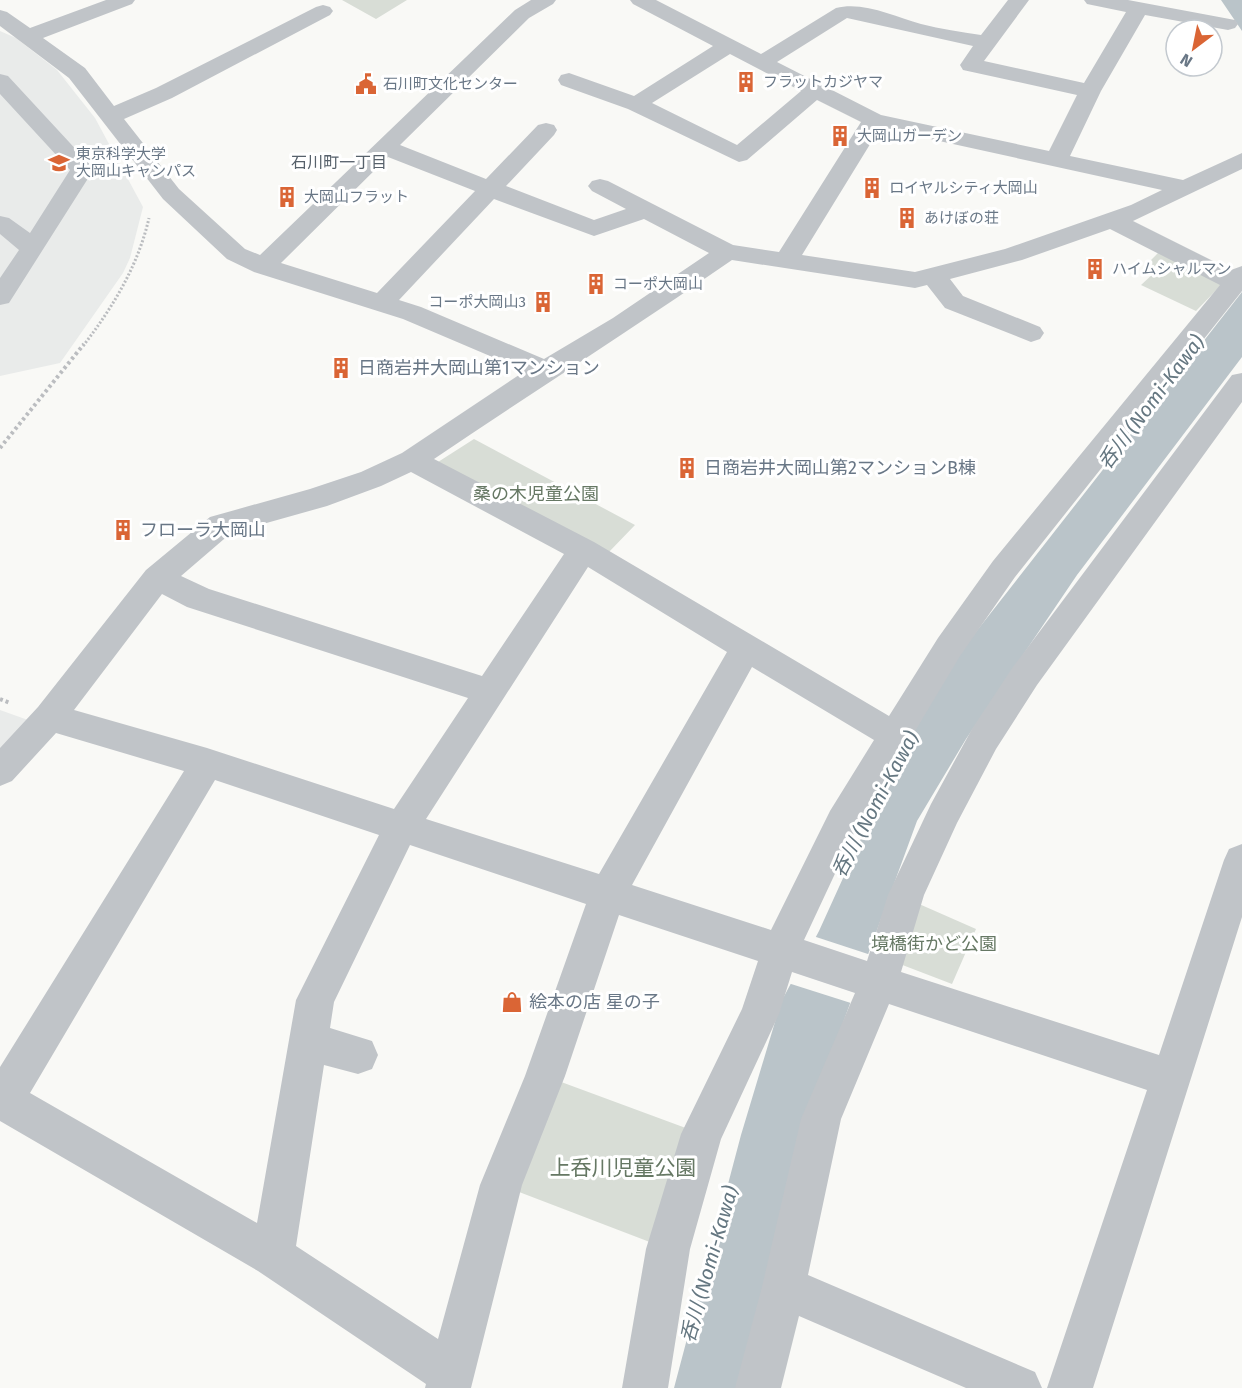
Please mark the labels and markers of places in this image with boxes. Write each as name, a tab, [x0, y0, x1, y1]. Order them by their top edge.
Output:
building icon: フラットカジヤマ	[734, 70, 758, 94]
public building icon: 石川町文化センター	[354, 72, 378, 96]
place label: フラットカジヤマ	[763, 73, 883, 91]
place label: 石川町文化センター	[383, 75, 518, 93]
building icon: 大岡山ガーデン	[828, 124, 852, 148]
place label: 大岡山ガーデン	[857, 127, 962, 145]
place label: 東京科学大学 大岡山キャンパス	[76, 145, 196, 180]
school or university icon: 東京科学大学 大岡山キャンパス	[47, 151, 71, 175]
building icon: ロイヤルシティ大岡山	[860, 176, 884, 200]
place label: ロイヤルシティ大岡山	[889, 179, 1038, 197]
building icon: 大岡山フラット	[275, 185, 299, 209]
place label: 大岡山フラット	[304, 188, 409, 206]
building icon: あけぼの荘	[895, 206, 919, 230]
place label: あけぼの荘	[924, 209, 999, 227]
building icon: ハイムシャルマン	[1083, 257, 1107, 281]
place label: ハイムシャルマン	[1112, 260, 1231, 278]
building icon: コーポ大岡山	[584, 272, 608, 296]
place label: コーポ大岡山	[613, 275, 703, 293]
building icon: コーポ大岡山3	[531, 290, 555, 314]
place label: コーポ大岡山3	[429, 293, 526, 311]
building icon: 日商岩井大岡山第1マンション	[329, 356, 353, 380]
place label: 日商岩井大岡山第1マンション	[358, 357, 600, 379]
building icon: 日商岩井大岡山第2マンションB棟	[675, 456, 699, 480]
place label: 日商岩井大岡山第2マンションB棟	[704, 457, 976, 479]
building icon: フローラ大岡山	[111, 518, 135, 542]
place label: フローラ大岡山	[140, 519, 266, 541]
shop icon: 絵本の店 星の子	[500, 990, 524, 1014]
place label: 絵本の店 星の子	[529, 991, 660, 1013]

